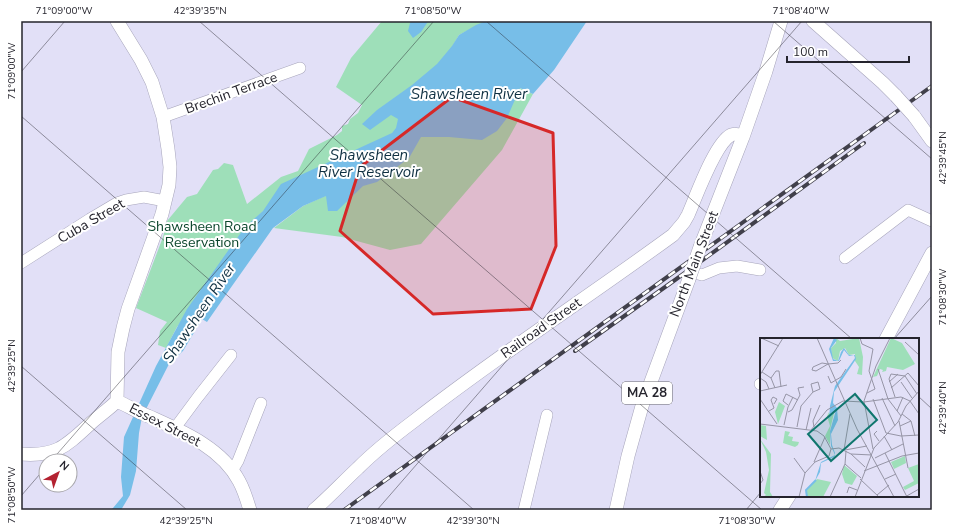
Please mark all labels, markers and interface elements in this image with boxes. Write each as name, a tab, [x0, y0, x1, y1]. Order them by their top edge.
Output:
text: 71°09'00"W	[36, 4, 92, 18]
text: 42°39'35"N	[173, 4, 227, 18]
text: 71°08'50"W	[405, 4, 461, 18]
text: 71°08'40"W	[773, 4, 829, 18]
scale bar	[787, 38, 909, 64]
text: 71°09'00"W	[5, 43, 19, 99]
text: 100 m	[793, 44, 828, 60]
street label: Brechin Terrace	[182, 67, 280, 119]
water label: Shawsheen River	[411, 84, 528, 104]
text: 42°39'45"N	[936, 131, 950, 185]
water label: Shawsheen River Reservoir	[318, 145, 421, 182]
street label: Cuba Street	[54, 194, 128, 248]
street label: North Main Street	[665, 208, 723, 320]
park label: Shawsheen Road Reservation	[147, 217, 257, 252]
water label: Shawsheen River	[158, 259, 240, 367]
text: 71°08'30"W	[936, 269, 950, 325]
street label: Railroad Street	[497, 293, 585, 363]
inset map	[760, 338, 919, 497]
text: 42°39'25"N	[5, 339, 19, 393]
text: 42°39'40"N	[936, 381, 950, 435]
road number: MA 28	[622, 382, 672, 404]
street label: Essex Street	[126, 399, 204, 451]
north arrow	[38, 453, 78, 493]
text: N	[56, 457, 72, 474]
text: 71°08'50"W	[5, 467, 19, 523]
text: 42°39'25"N	[159, 514, 213, 528]
text: 71°08'40"W	[350, 514, 406, 528]
text: 42°39'30"N	[446, 514, 500, 528]
text: 71°08'30"W	[719, 514, 775, 528]

